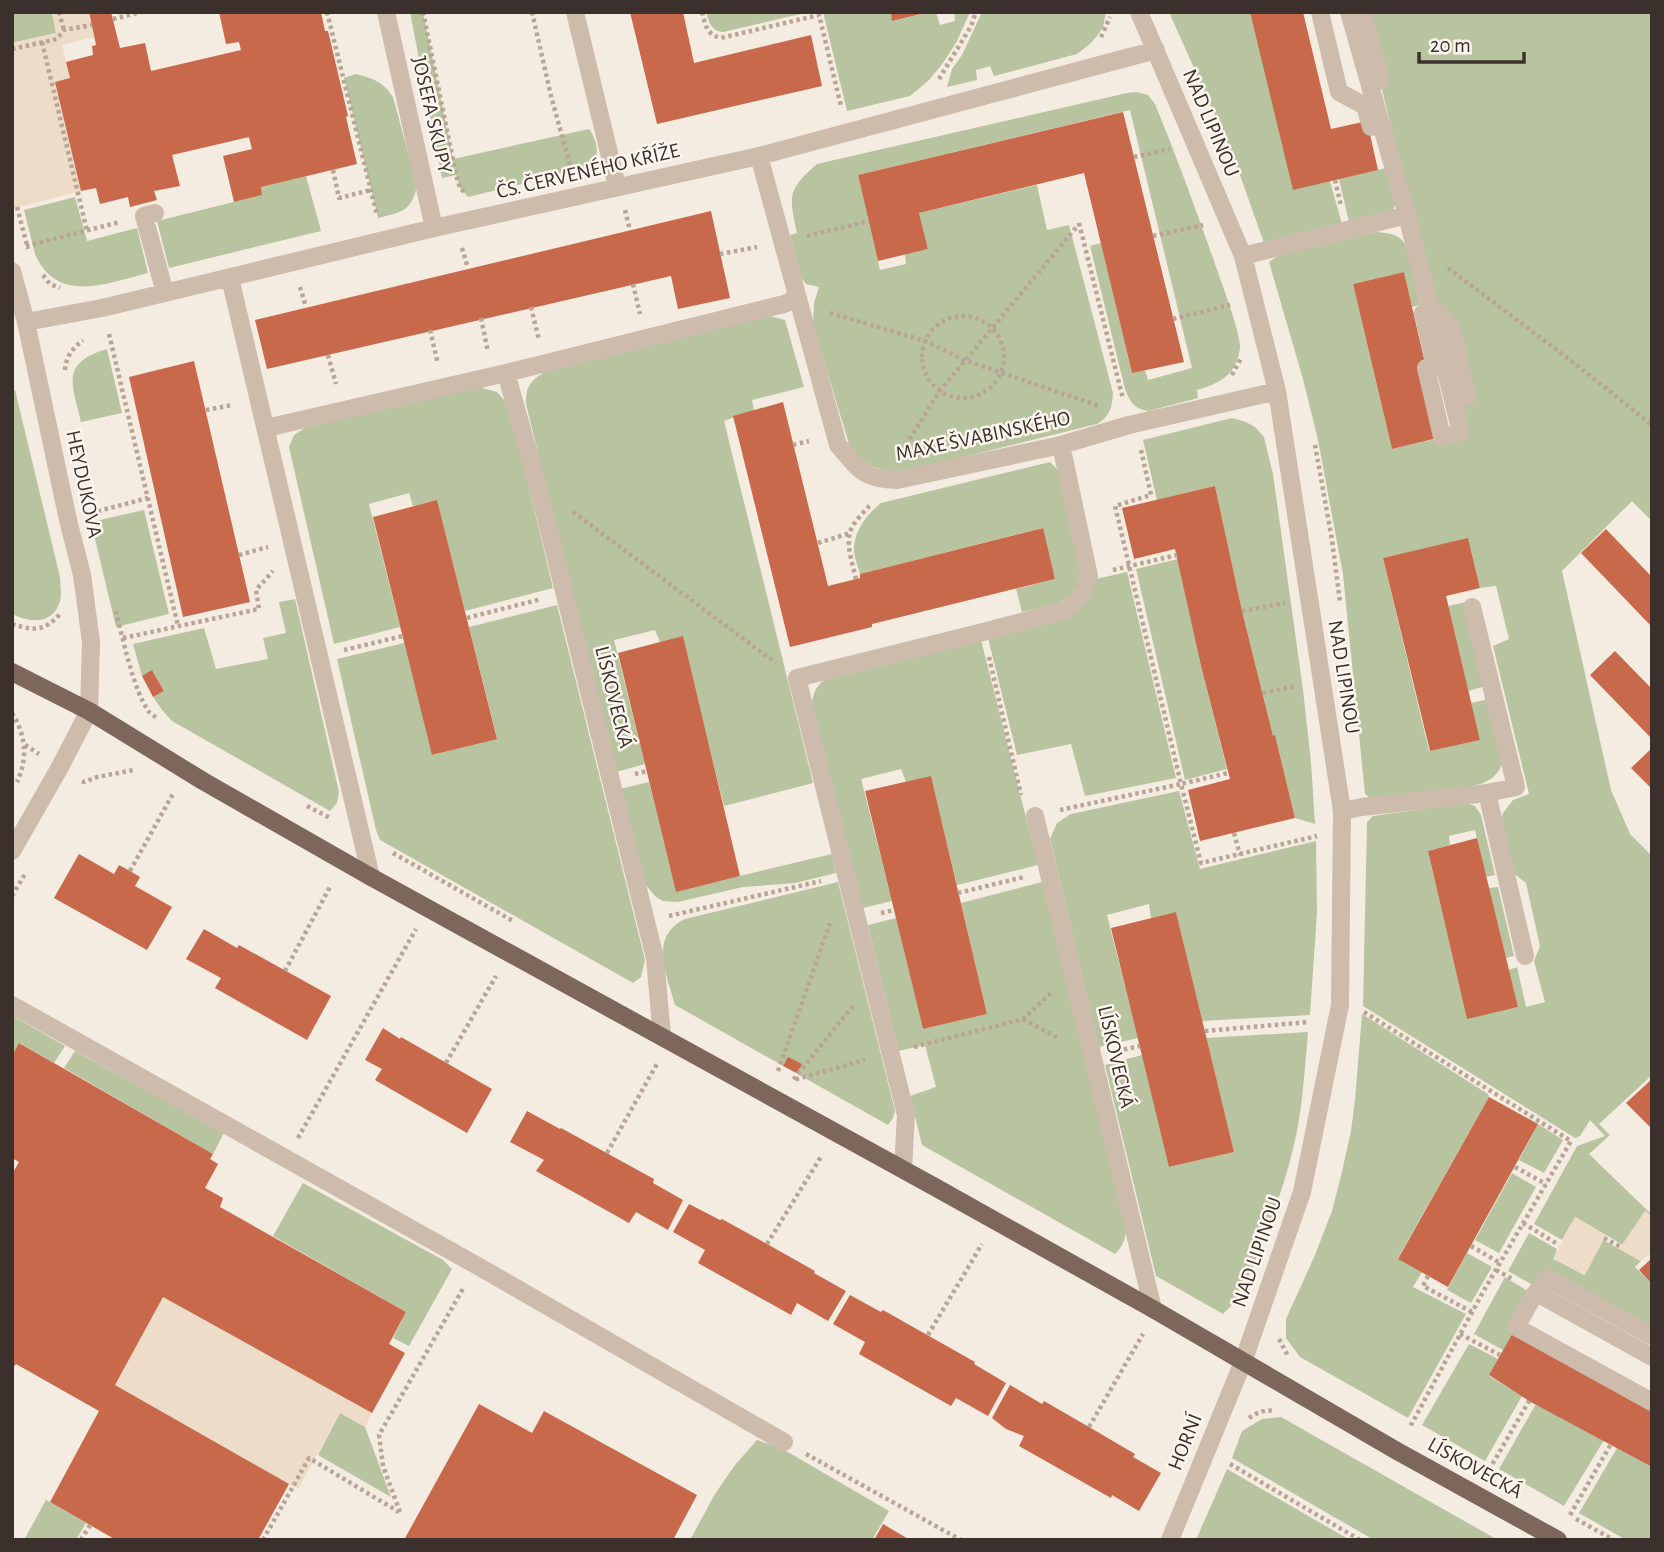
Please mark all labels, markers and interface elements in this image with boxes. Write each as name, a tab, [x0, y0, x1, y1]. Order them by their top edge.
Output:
scale bar	[1419, 21, 1524, 65]
text: 20 m	[1430, 35, 1471, 56]
street label: JOSEFA SKUPY	[408, 54, 456, 176]
street label: NAD LIPINOU	[1179, 66, 1243, 180]
street label: ČS. ČERVENÉHO KŘÍŽE	[494, 138, 682, 202]
street label: MAXE ŠVABINSKÉHO	[893, 405, 1072, 465]
street label: HEYDUKOVA	[62, 428, 106, 540]
street label: NAD LIPINOU	[1325, 619, 1363, 735]
street label: LÍSKOVECKÁ	[591, 643, 639, 750]
street label: LÍSKOVECKÁ	[1094, 1003, 1140, 1110]
street label: NAD LIPINOU	[1228, 1194, 1286, 1310]
street label: HORNÍ	[1162, 1410, 1206, 1473]
street label: LÍSKOVECKÁ	[1424, 1432, 1527, 1503]

